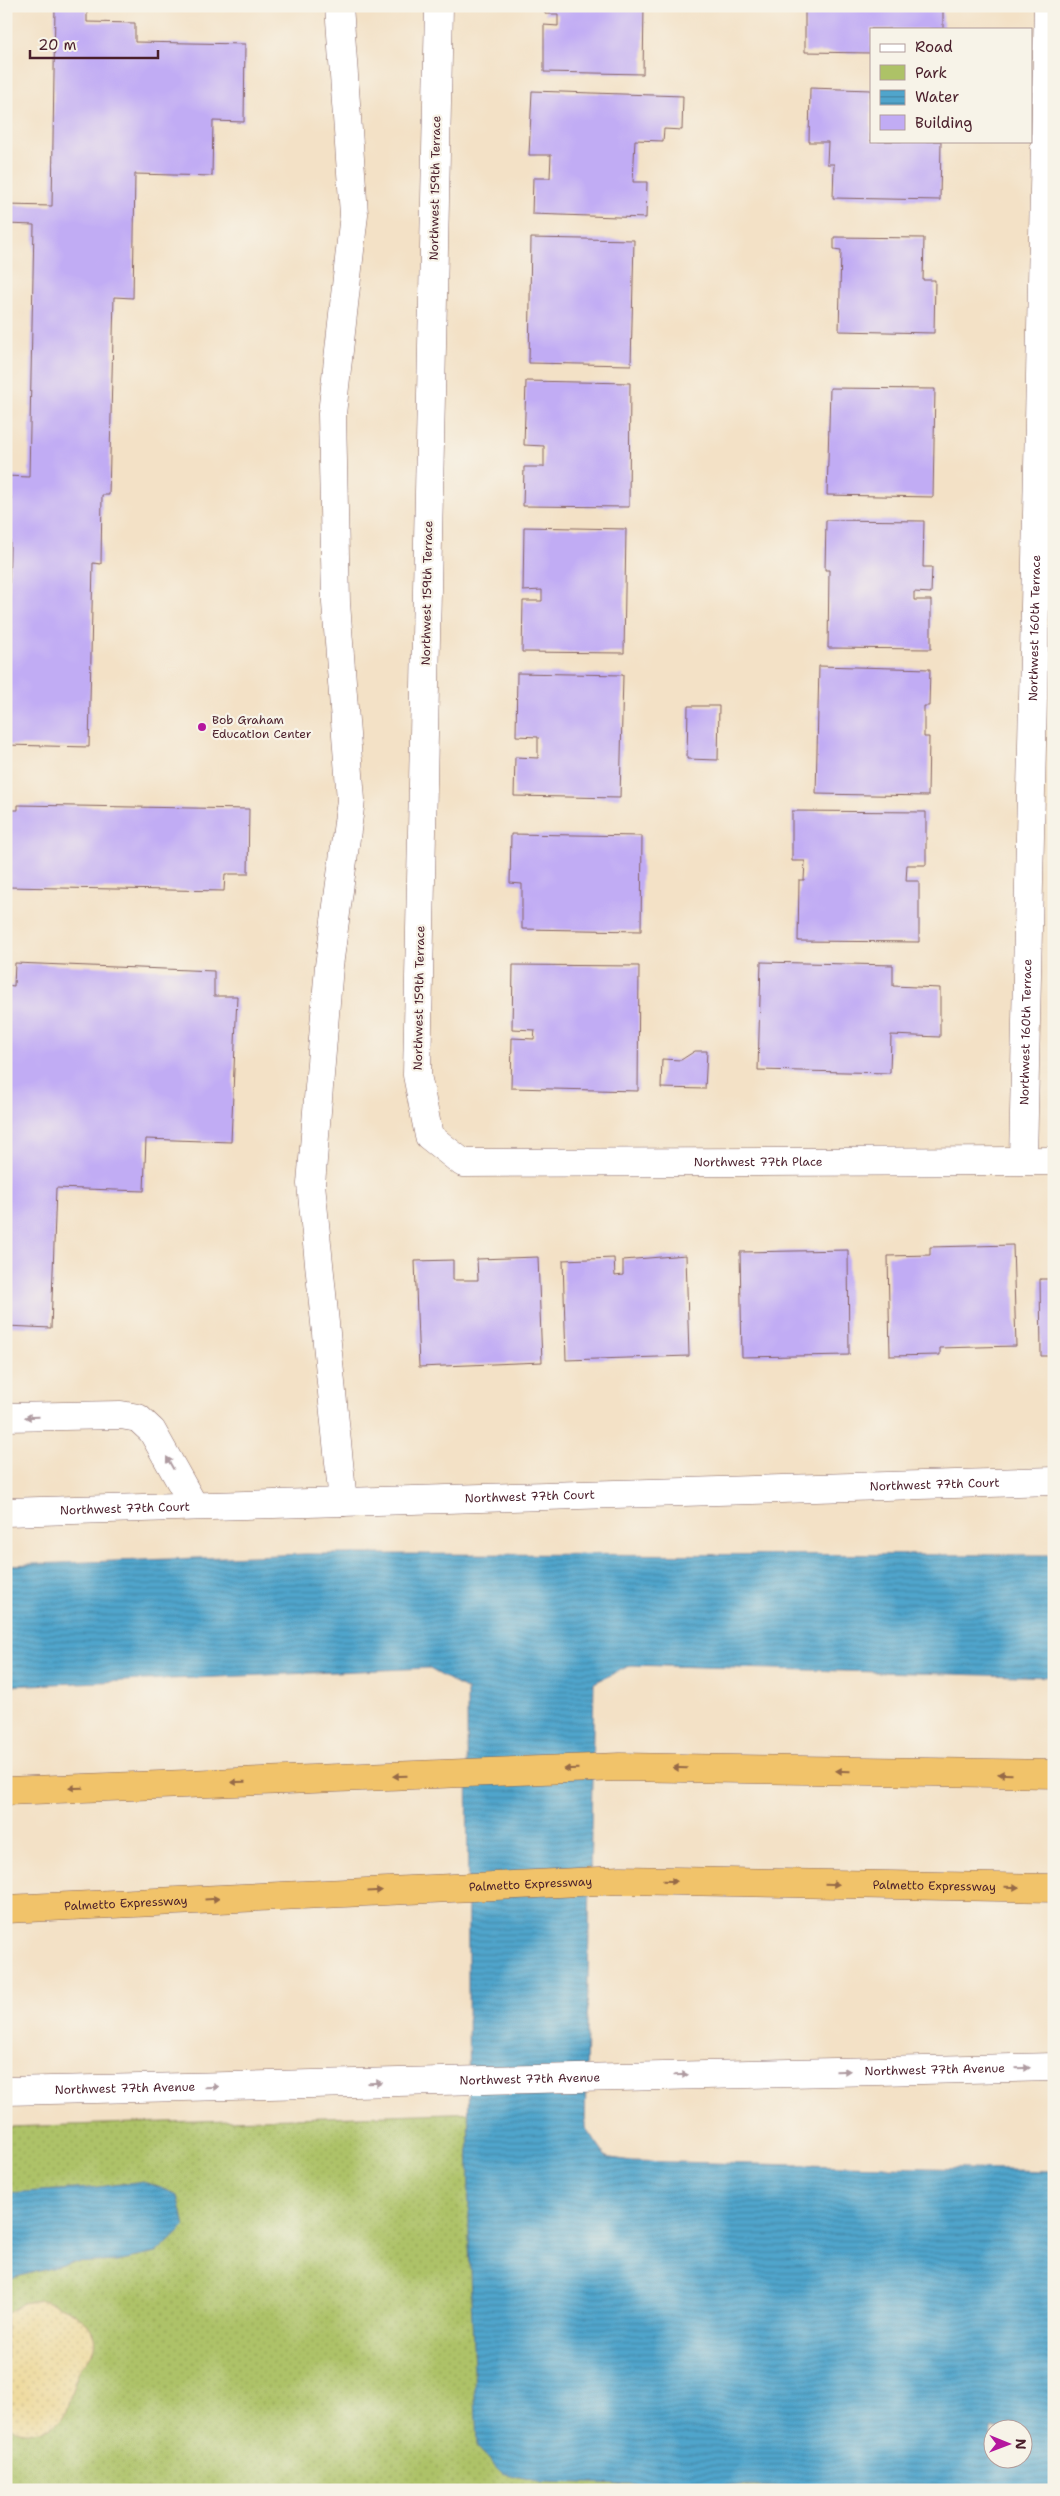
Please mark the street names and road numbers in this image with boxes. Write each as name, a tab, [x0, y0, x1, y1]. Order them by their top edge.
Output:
street label: Northwest 159th Terrace	[426, 115, 444, 261]
street label: Northwest 159th Terrace	[418, 520, 436, 666]
street label: Northwest 160th Terrace	[1025, 555, 1044, 701]
street label: Northwest 159th Terrace	[410, 925, 428, 1071]
street label: Northwest 160th Terrace	[1016, 959, 1035, 1105]
street label: Northwest 77th Place	[694, 1154, 823, 1170]
street label: Northwest 77th Court	[869, 1475, 1000, 1494]
street label: Northwest 77th Court	[465, 1487, 595, 1506]
street label: Northwest 77th Court	[60, 1499, 190, 1518]
street label: Palmetto Expressway	[468, 1873, 593, 1895]
street label: Palmetto Expressway	[872, 1877, 996, 1895]
street label: Palmetto Expressway	[64, 1892, 188, 1914]
street label: Northwest 77th Avenue	[864, 2060, 1005, 2079]
street label: Northwest 77th Avenue	[459, 2069, 601, 2089]
street label: Northwest 77th Avenue	[54, 2079, 196, 2098]

